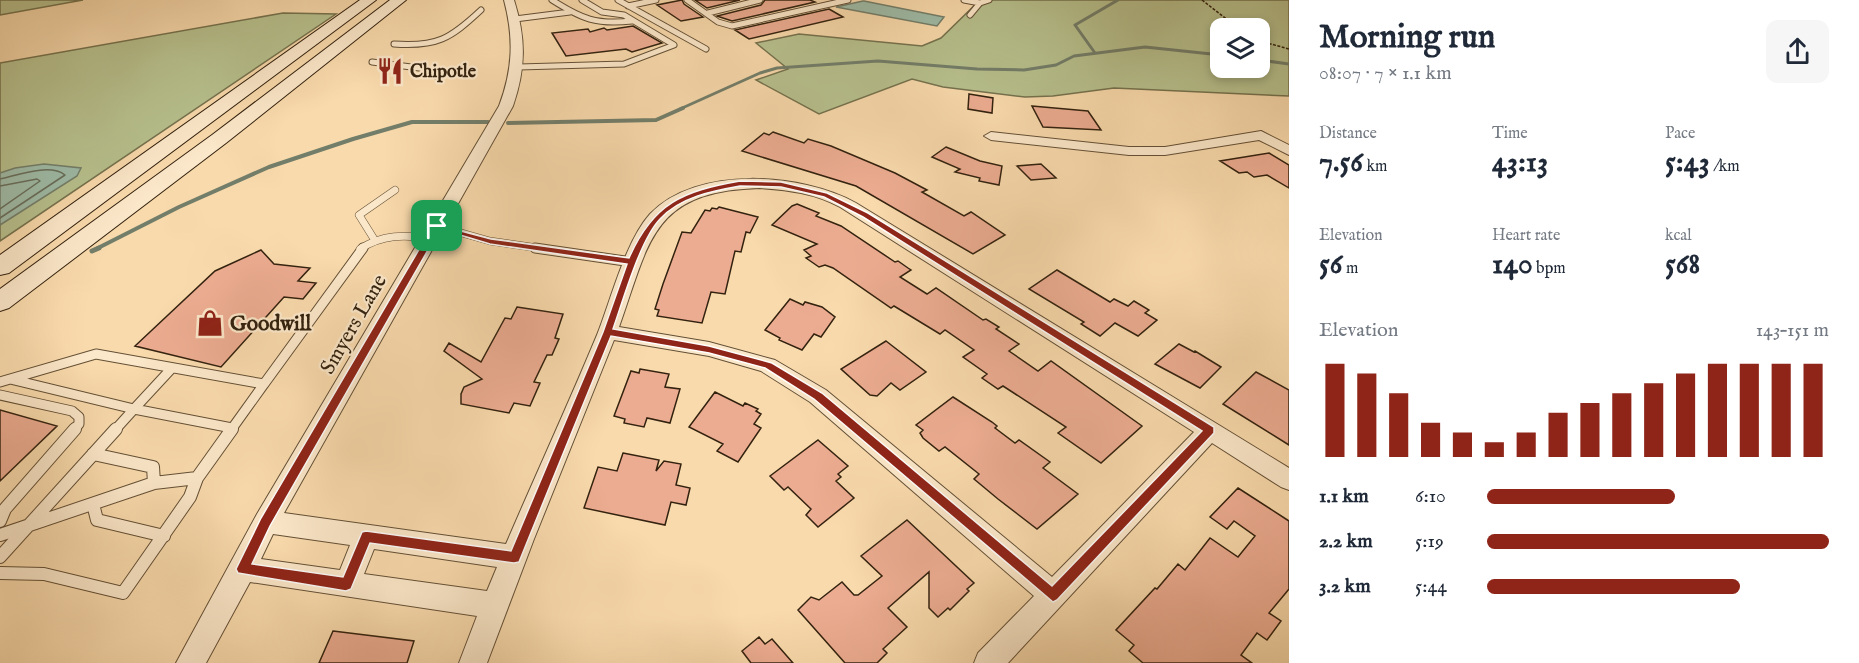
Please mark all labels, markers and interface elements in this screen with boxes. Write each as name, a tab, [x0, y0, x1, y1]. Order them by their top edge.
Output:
text: Morning run	[1319, 17, 1495, 59]
map controls	[1210, 18, 1270, 78]
button: layers	[1210, 18, 1270, 78]
button: share	[1766, 20, 1829, 83]
restaurant icon: Chipotle	[375, 56, 405, 86]
place label: Chipotle	[410, 61, 477, 84]
text: 08:07 · 7 × 1.1 km	[1319, 61, 1452, 86]
text: Distance	[1319, 124, 1377, 144]
text: Time	[1492, 124, 1528, 144]
text: Pace	[1665, 124, 1695, 144]
text: 7.56	[1319, 144, 1363, 182]
text: 43:13	[1492, 144, 1548, 182]
text: 5:43	[1665, 144, 1710, 182]
text: km	[1363, 157, 1387, 177]
text: /km	[1710, 157, 1740, 177]
pin	[411, 200, 462, 251]
icon: arrive	[420, 209, 453, 242]
text: Elevation	[1319, 226, 1382, 246]
text: Heart rate	[1492, 226, 1560, 246]
text: kcal	[1665, 226, 1692, 246]
text: 56	[1319, 246, 1342, 284]
text: 140	[1492, 246, 1533, 284]
text: 568	[1665, 246, 1700, 284]
text: m	[1342, 259, 1358, 279]
text: bpm	[1533, 259, 1566, 279]
street label: Smyers Lane	[315, 270, 394, 380]
shop icon: Goodwill	[195, 308, 225, 338]
place label: Goodwill	[230, 311, 312, 338]
text: Elevation	[1319, 318, 1398, 343]
text: 143–151 m	[1756, 318, 1829, 343]
text: 1.1 km	[1319, 484, 1369, 509]
text: 6:10	[1415, 484, 1446, 509]
text: 2.2 km	[1319, 529, 1373, 554]
text: 5:19	[1415, 529, 1444, 554]
text: 3.2 km	[1319, 574, 1371, 599]
text: 5:44	[1415, 574, 1447, 599]

